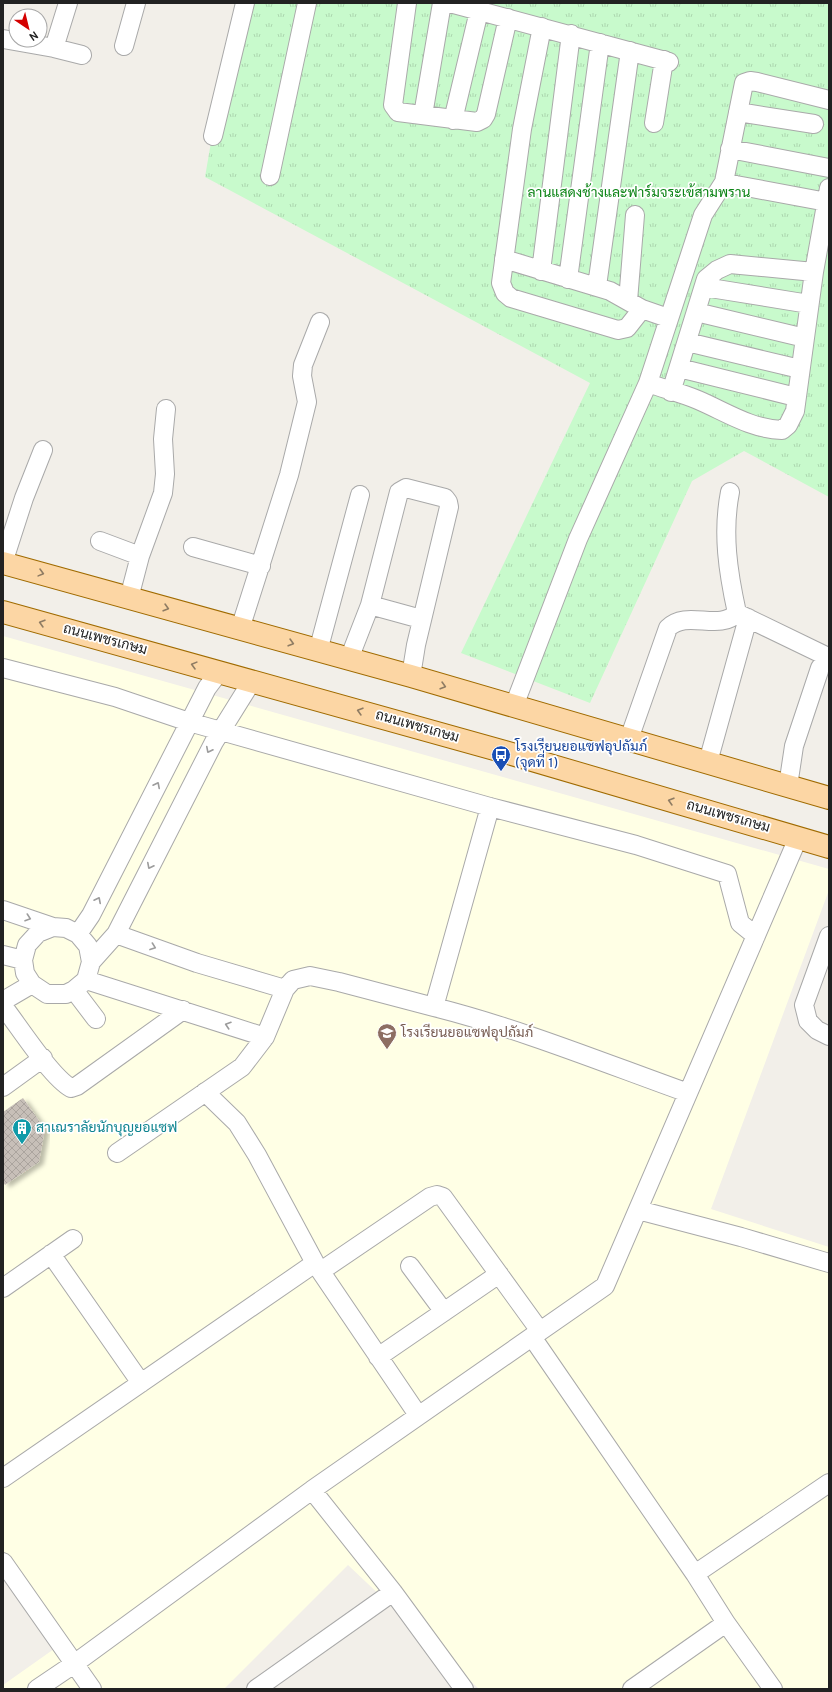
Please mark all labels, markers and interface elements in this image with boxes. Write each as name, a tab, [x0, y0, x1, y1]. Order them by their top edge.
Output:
north arrow	[8, 8, 48, 48]
text: N	[26, 27, 40, 43]
park label: ลานแสดงช้างและฟาร์มจระเข้สามพราน	[527, 183, 751, 202]
one-way arrow	[37, 569, 44, 577]
one-way arrow	[162, 603, 169, 612]
one-way arrow	[38, 619, 45, 628]
street label: ถนนเพชรเกษม	[61, 621, 149, 659]
one-way arrow	[287, 638, 294, 647]
one-way arrow	[191, 661, 198, 670]
one-way arrow	[440, 681, 447, 690]
one-way arrow	[356, 707, 363, 716]
street label: ถนนเพชรเกษม	[373, 707, 461, 747]
place label: โรงเรียนยอแซฟอุปถัมภ์ (จุดที่ 1)	[514, 737, 647, 772]
bus stop icon: โรงเรียนยอแซฟอุปถัมภ์ (จุดที่ 1)	[490, 744, 512, 772]
one-way arrow	[207, 746, 214, 754]
one-way arrow	[152, 781, 160, 789]
one-way arrow	[667, 797, 674, 806]
street label: ถนนเพชรเกษม	[684, 797, 772, 837]
one-way arrow	[148, 862, 155, 869]
one-way arrow	[93, 897, 101, 905]
one-way arrow	[24, 913, 31, 922]
one-way arrow	[149, 943, 156, 951]
one-way arrow	[224, 1021, 231, 1029]
school or university icon: โรงเรียนยอแซฟอุปถัมภ์	[376, 1022, 398, 1050]
place label: โรงเรียนยอแซฟอุปถัมภ์	[400, 1023, 533, 1042]
building icon: สาเณราลัยนักบุญยอแซฟ	[11, 1117, 33, 1145]
place label: สาเณราลัยนักบุญยอแซฟ	[36, 1120, 177, 1137]

